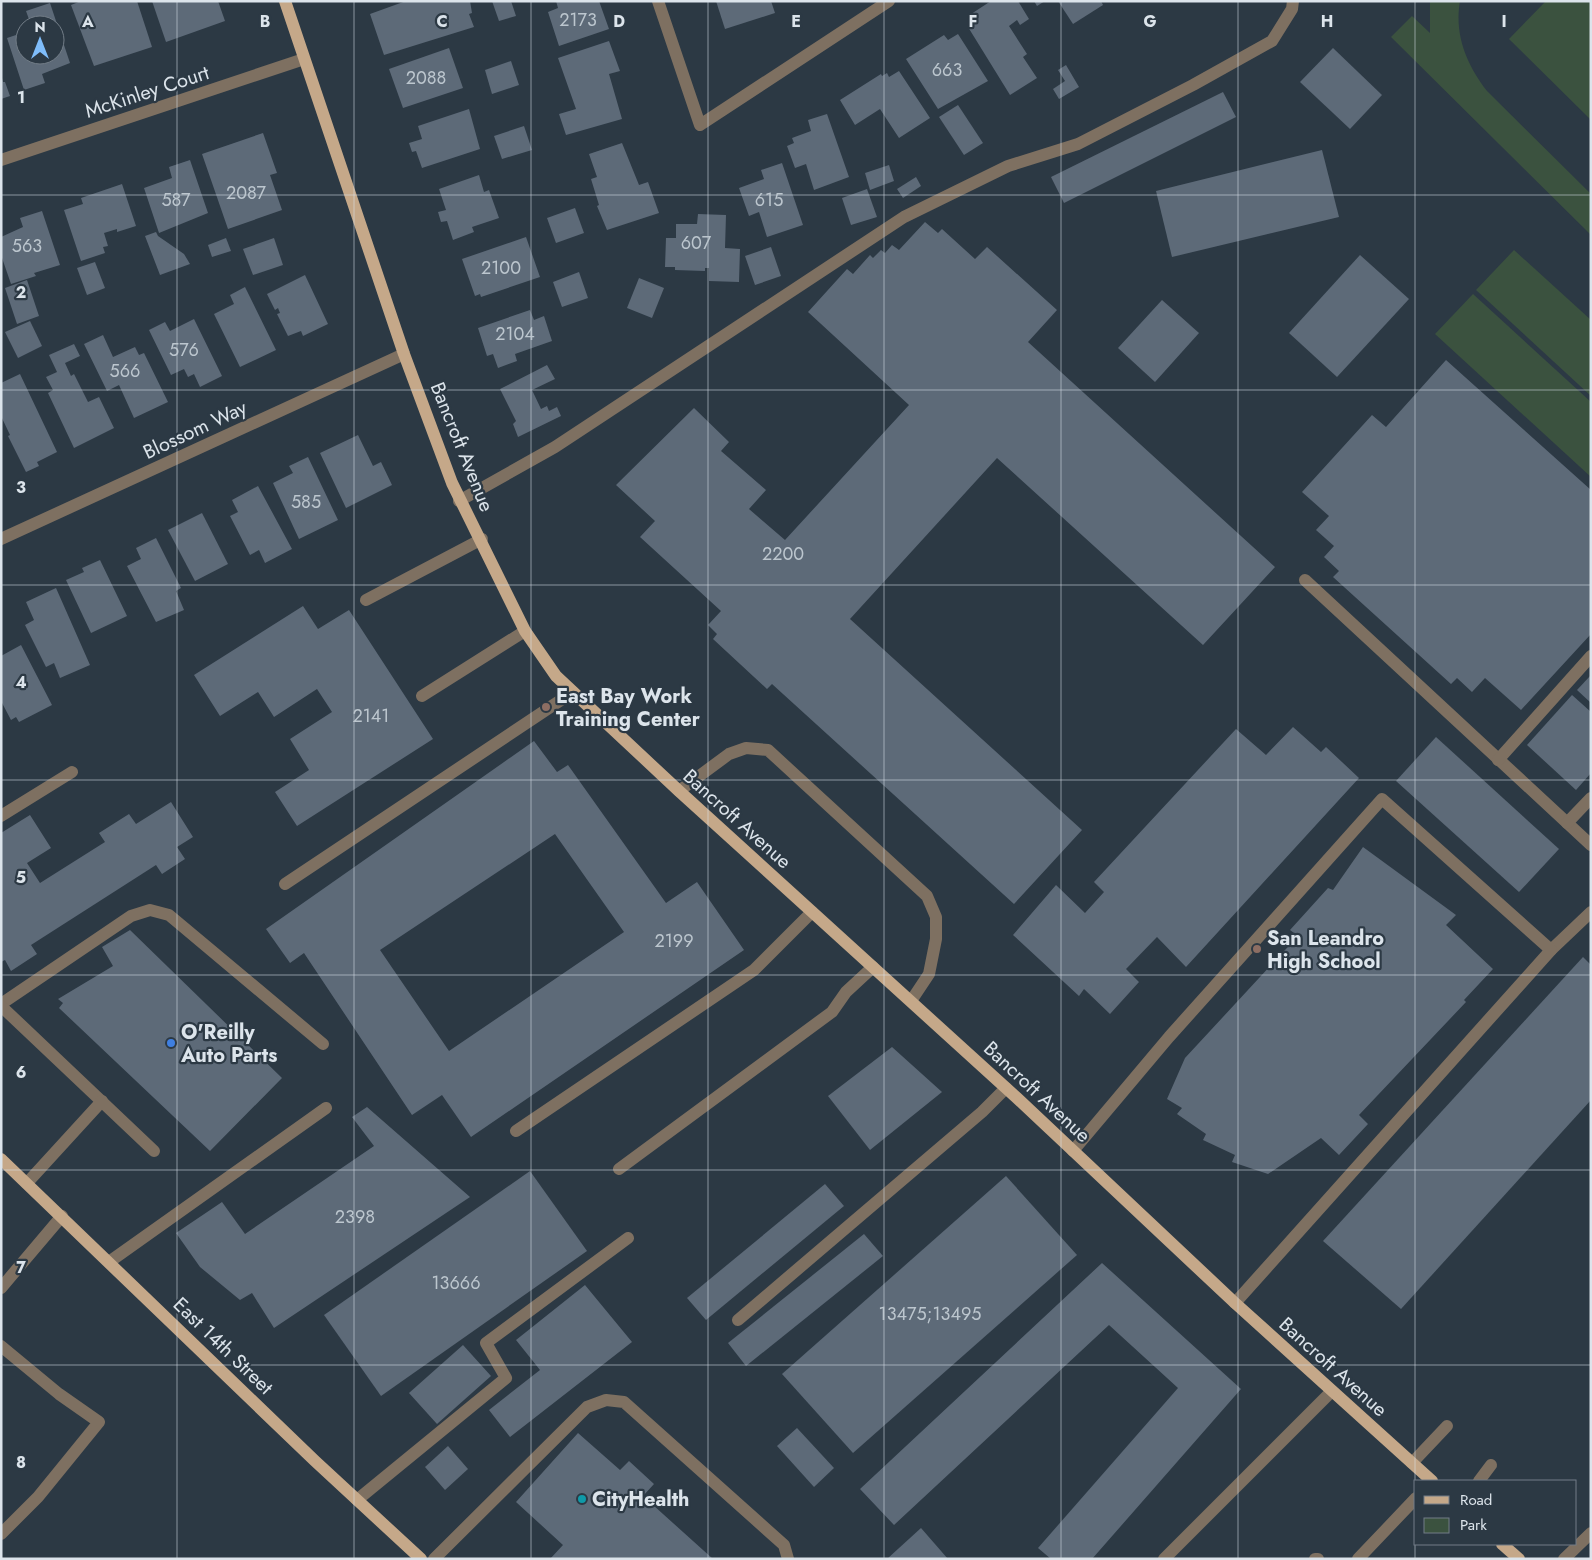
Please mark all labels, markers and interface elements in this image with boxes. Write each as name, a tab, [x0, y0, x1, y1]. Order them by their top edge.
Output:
house number: 2173	[559, 7, 597, 33]
text: A	[81, 10, 94, 33]
text: B	[260, 10, 270, 33]
text: C	[436, 10, 448, 33]
text: D	[613, 10, 625, 33]
text: E	[791, 10, 801, 33]
text: F	[969, 10, 977, 33]
text: G	[1143, 10, 1157, 33]
text: H	[1321, 10, 1333, 33]
text: I	[1501, 10, 1507, 33]
north arrow	[15, 15, 65, 65]
text: N	[34, 17, 46, 37]
house number: 663	[932, 57, 962, 83]
street label: McKinley Court	[81, 58, 213, 126]
house number: 2088	[406, 65, 446, 91]
text: 1	[17, 86, 25, 109]
house number: 2087	[226, 180, 267, 206]
house number: 587	[161, 187, 191, 213]
house number: 615	[755, 187, 783, 213]
house number: 607	[681, 230, 712, 256]
house number: 563	[12, 233, 42, 259]
house number: 2100	[481, 255, 521, 281]
text: 2	[16, 281, 26, 304]
house number: 2104	[495, 321, 535, 347]
house number: 576	[169, 337, 199, 363]
house number: 566	[110, 358, 140, 384]
street label: Bancroft Avenue	[423, 378, 501, 516]
street label: Blossom Way	[138, 393, 252, 467]
text: 3	[16, 476, 26, 499]
house number: 585	[291, 489, 321, 515]
house number: 2200	[762, 541, 804, 567]
text: 4	[15, 671, 27, 694]
place label: East Bay Work Training Center	[556, 682, 701, 734]
marker: East Bay Work Training Center	[540, 701, 552, 713]
house number: 2141	[353, 703, 389, 729]
street label: Bancroft Avenue	[676, 762, 798, 876]
text: 5	[16, 866, 26, 889]
place label: San Leandro High School	[1267, 924, 1384, 976]
house number: 2199	[654, 928, 694, 954]
marker: San Leandro High School	[1251, 943, 1263, 955]
place label: O'Reilly Auto Parts	[180, 1018, 277, 1070]
street label: Bancroft Avenue	[977, 1035, 1097, 1149]
marker: O'Reilly Auto Parts	[165, 1037, 177, 1049]
text: 6	[16, 1061, 26, 1084]
house number: 2398	[335, 1204, 375, 1230]
text: 7	[16, 1256, 26, 1279]
house number: 13666	[431, 1270, 481, 1296]
street label: East 14th Street	[166, 1291, 280, 1401]
house number: 13475;13495	[879, 1301, 981, 1327]
street label: Bancroft Avenue	[1272, 1310, 1394, 1424]
text: 8	[16, 1451, 26, 1474]
legend	[1414, 1480, 1577, 1545]
place label: CityHealth	[592, 1485, 689, 1514]
text: Road	[1460, 1489, 1492, 1511]
marker: CityHealth	[576, 1493, 588, 1505]
text: Park	[1460, 1514, 1487, 1536]

